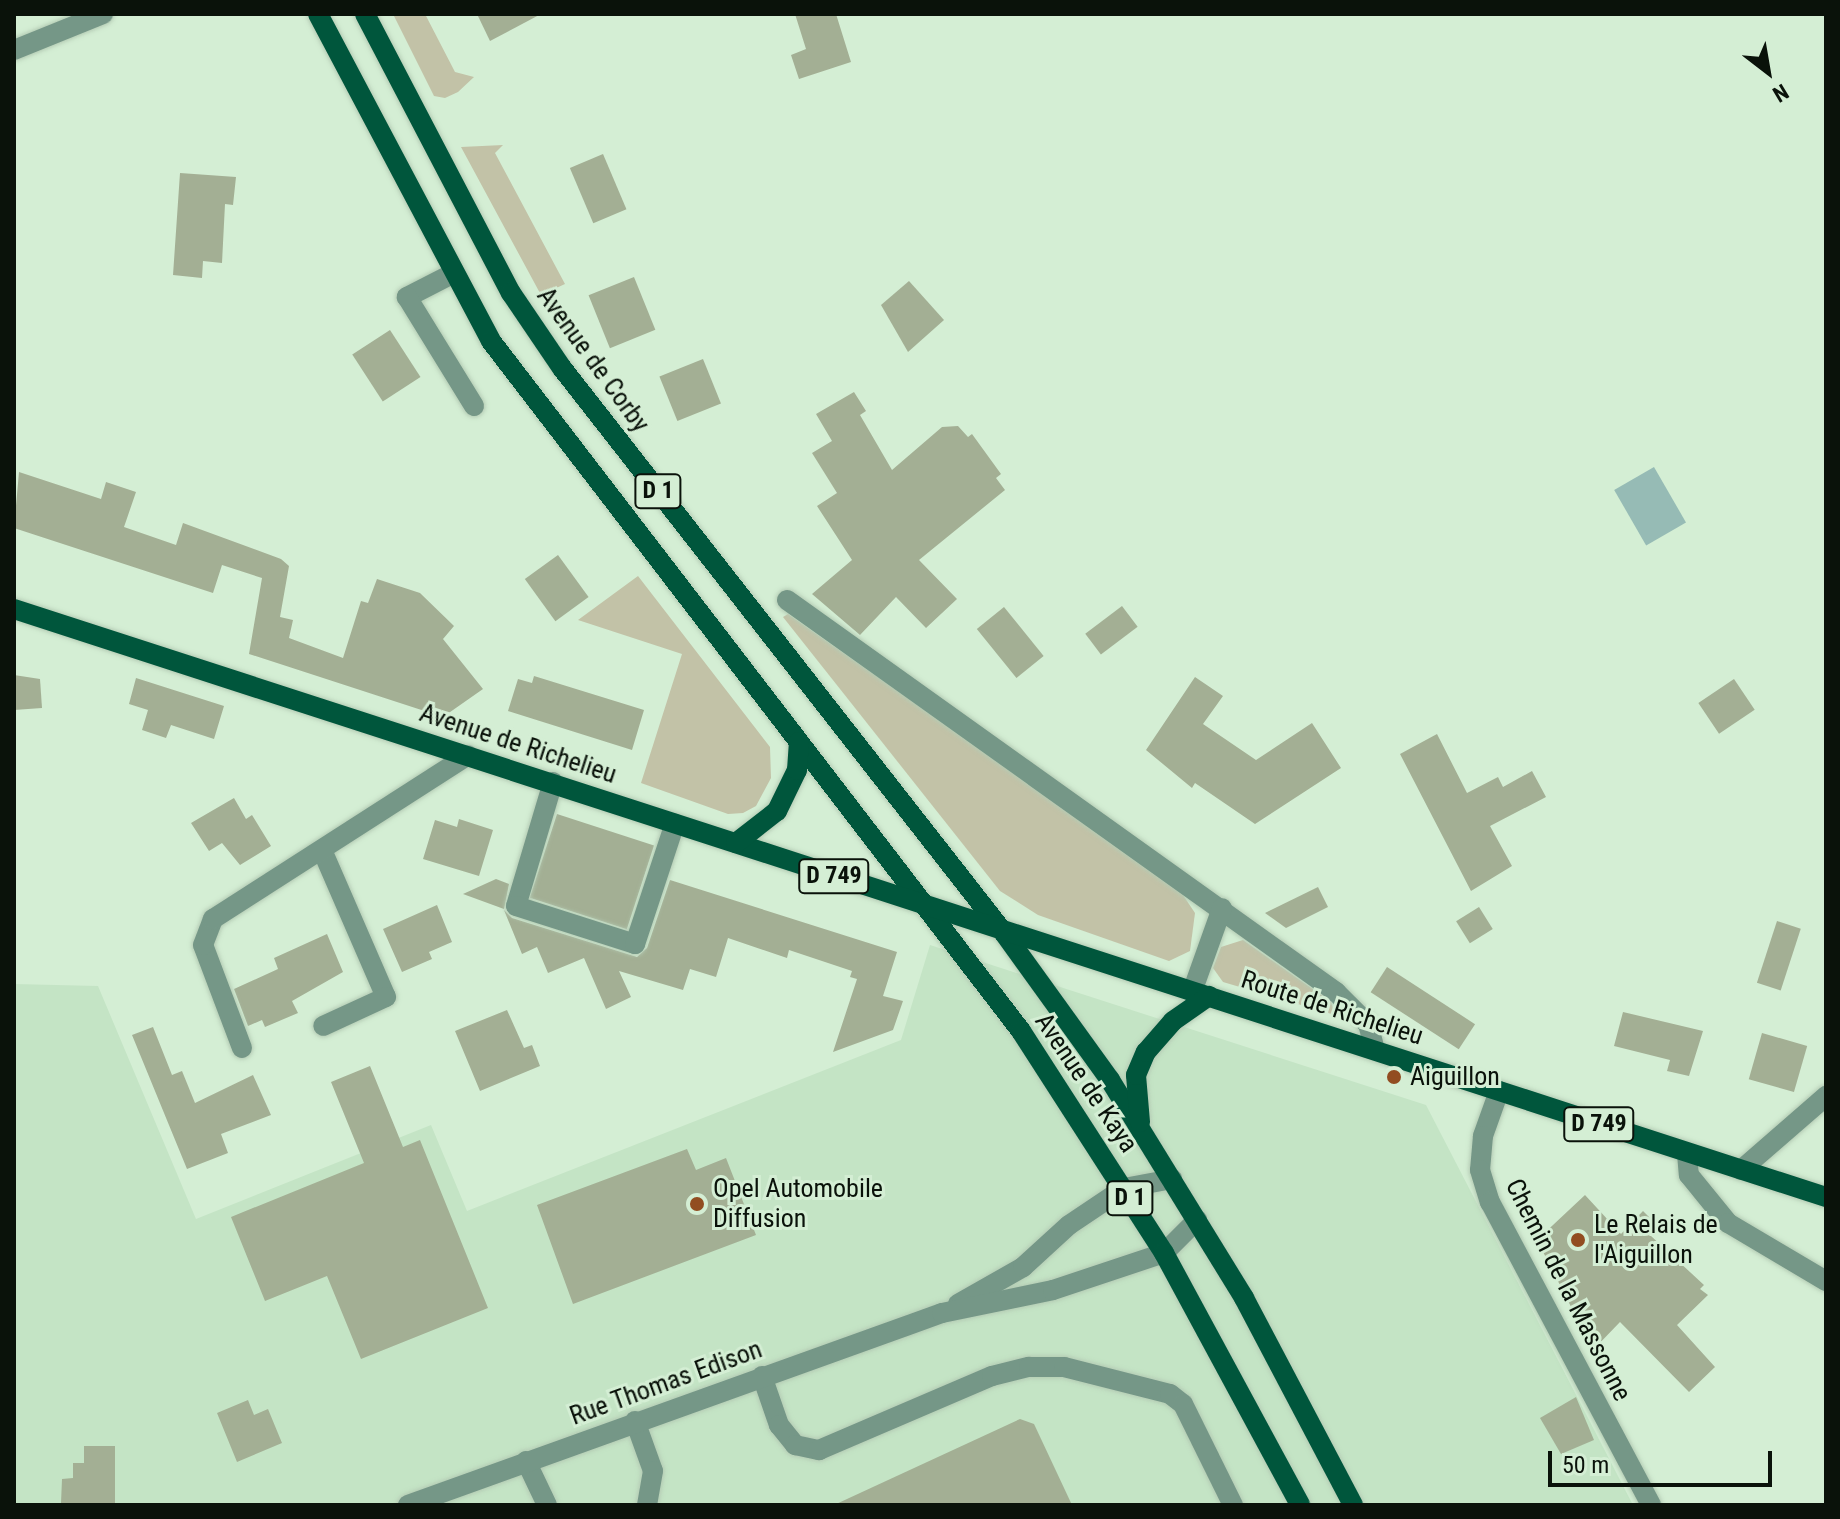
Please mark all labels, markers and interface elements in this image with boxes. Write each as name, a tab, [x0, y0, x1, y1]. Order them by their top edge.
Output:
north arrow	[1728, 32, 1808, 112]
text: N	[1768, 79, 1793, 107]
street label: Avenue de Corby	[530, 282, 656, 438]
road number: D 1	[634, 471, 682, 511]
street label: Avenue de Richelieu	[416, 697, 620, 791]
road number: D 749	[798, 856, 870, 896]
street label: Route de Richelieu	[1237, 964, 1427, 1052]
street label: Avenue de Kaya	[1028, 1007, 1144, 1159]
place label: Aiguillon	[1410, 1061, 1500, 1093]
marker: Aiguillon	[1385, 1068, 1403, 1086]
road number: D 749	[1563, 1104, 1635, 1144]
place label: Opel Automobile Diffusion	[713, 1173, 883, 1234]
street label: Chemin de la Massonne	[1498, 1174, 1638, 1406]
road number: D 1	[1106, 1178, 1154, 1218]
marker: Opel Automobile Diffusion	[688, 1195, 706, 1213]
place label: Le Relais de l'Aiguillon	[1594, 1209, 1718, 1270]
marker: Le Relais de l'Aiguillon	[1569, 1231, 1587, 1249]
street label: Rue Thomas Edison	[565, 1334, 767, 1432]
scale bar	[1552, 1435, 1776, 1485]
text: 50 m	[1562, 1451, 1609, 1479]

